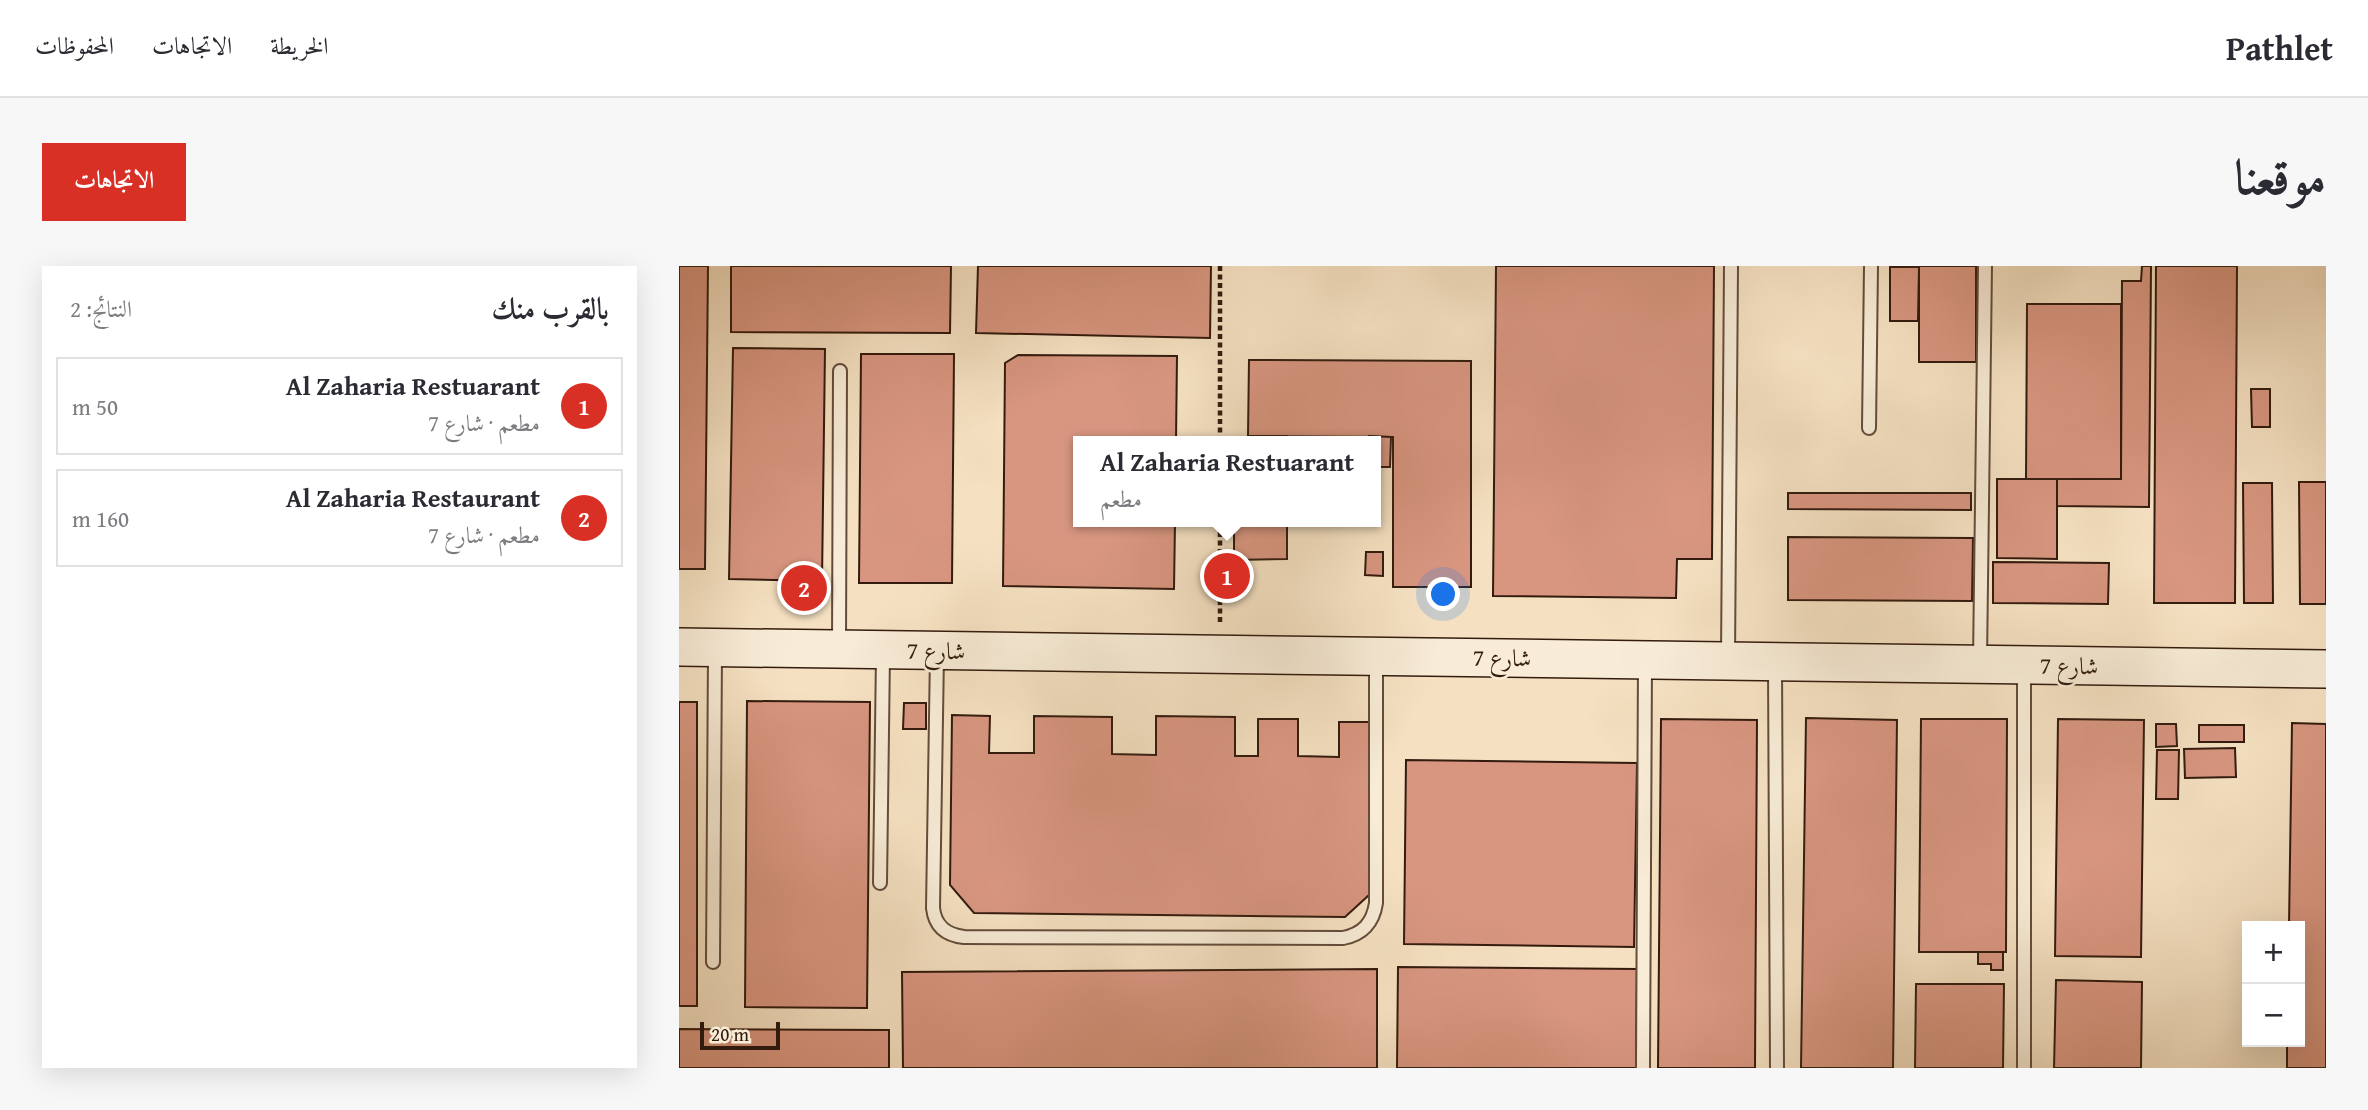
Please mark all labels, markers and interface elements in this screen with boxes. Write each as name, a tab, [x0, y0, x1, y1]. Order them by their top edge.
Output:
text: Pathlet	[2226, 24, 2333, 72]
text: المحفوظات	[35, 28, 114, 63]
text: الاتجاهات	[152, 28, 232, 63]
text: الخريطة	[270, 28, 329, 63]
text: موقعنا	[2234, 140, 2326, 212]
button: الاتجاهات	[42, 143, 186, 221]
text: بالقرب منك	[492, 286, 609, 330]
text: النتائج: 2	[70, 292, 132, 325]
text: Al Zaharia Restuarant	[286, 366, 540, 405]
text: 50 m	[72, 390, 118, 423]
text: 1	[578, 390, 590, 423]
text: مطعم · شارع 7	[428, 406, 540, 439]
popup	[1073, 436, 1381, 527]
text: Al Zaharia Restuarant	[1100, 442, 1354, 481]
text: Al Zaharia Restaurant	[286, 478, 540, 517]
text: مطعم	[1100, 482, 1142, 515]
text: 160 m	[72, 502, 129, 535]
text: 2	[578, 502, 590, 535]
text: مطعم · شارع 7	[428, 518, 540, 551]
pin: 1	[1204, 550, 1250, 602]
pin: 2	[781, 562, 827, 614]
your location	[1426, 577, 1460, 611]
street label: شارع 7	[906, 632, 966, 672]
street label: شارع 7	[1472, 639, 1532, 679]
street label: شارع 7	[2039, 647, 2099, 687]
map controls	[2242, 921, 2305, 1047]
button: +	[2242, 921, 2305, 984]
button: −	[2242, 984, 2305, 1047]
scale bar	[700, 1019, 781, 1051]
text: 20 m	[711, 1020, 749, 1048]

